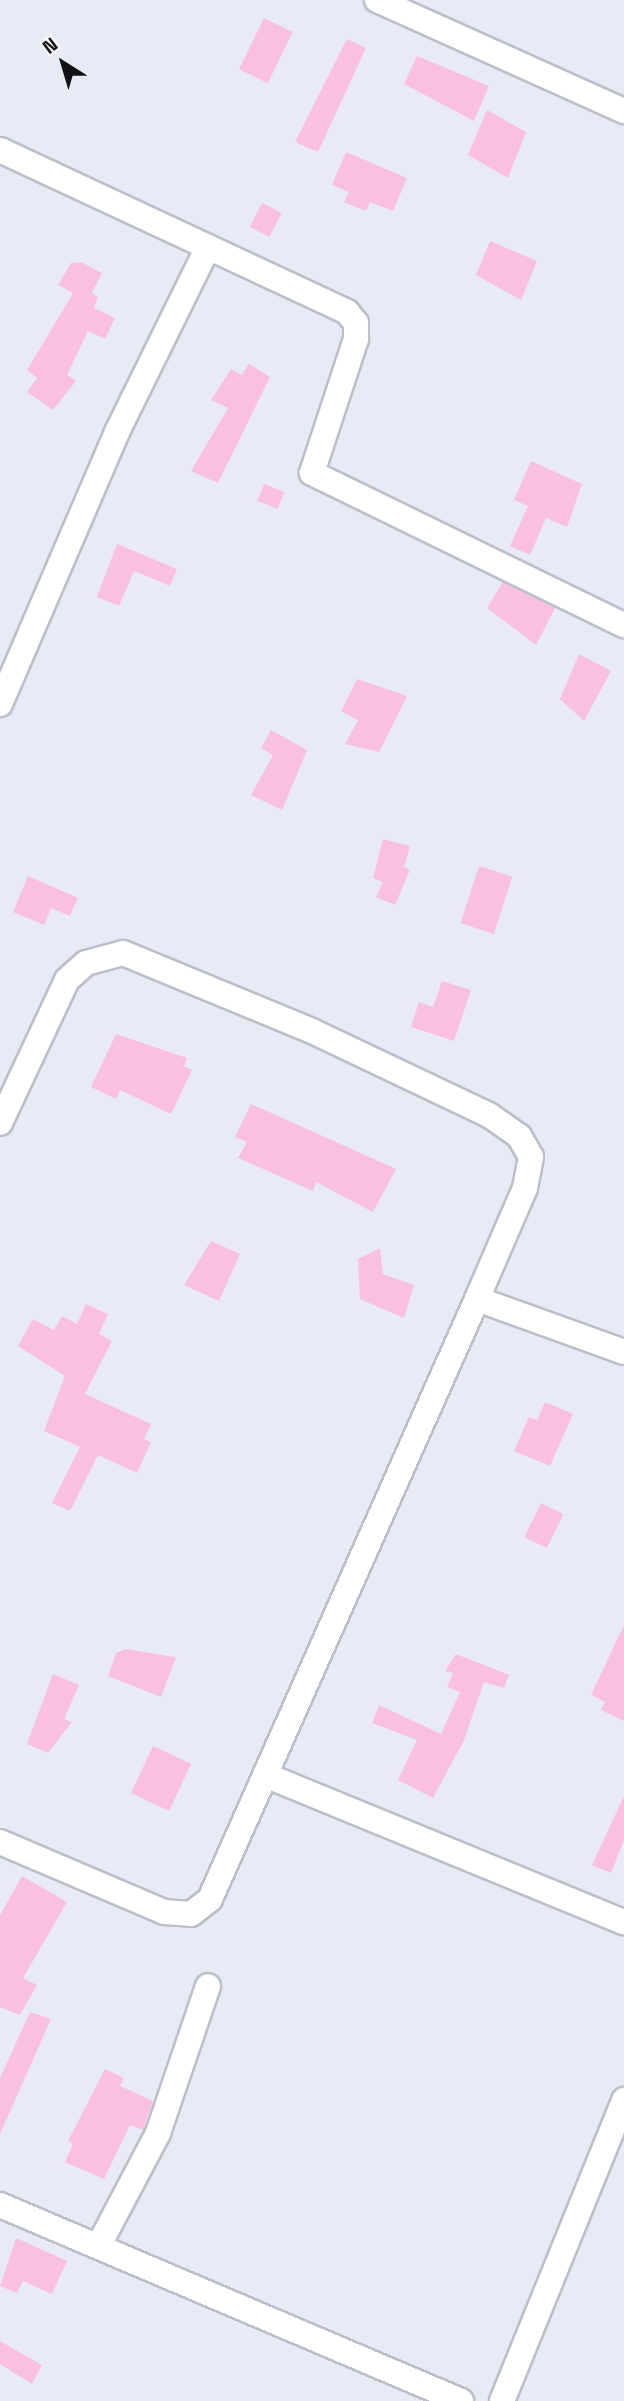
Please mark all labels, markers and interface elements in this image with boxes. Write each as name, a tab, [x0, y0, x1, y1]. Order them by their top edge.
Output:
north arrow	[28, 28, 98, 98]
text: N	[37, 32, 63, 60]

